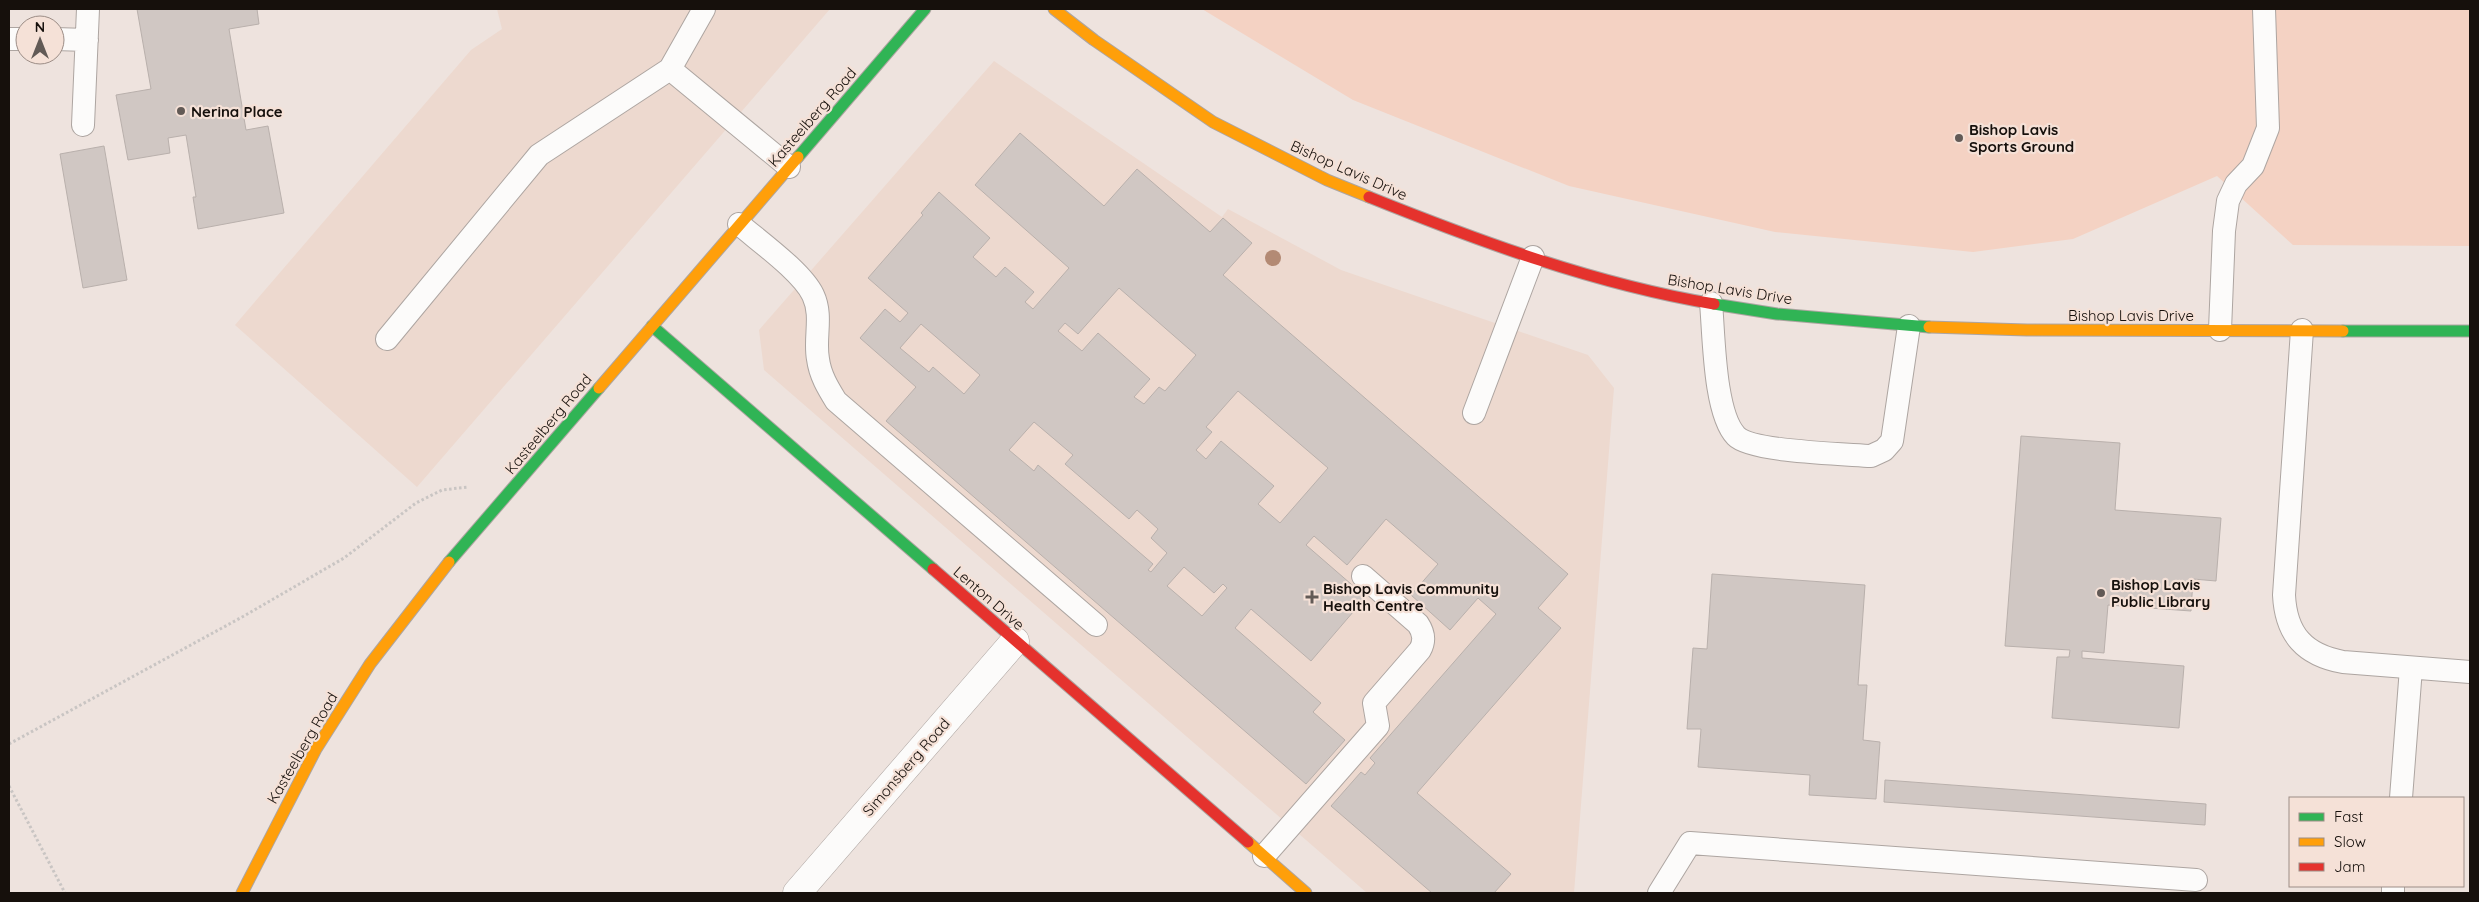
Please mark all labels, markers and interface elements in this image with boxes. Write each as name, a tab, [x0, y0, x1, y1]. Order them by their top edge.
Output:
north arrow	[15, 15, 65, 65]
text: N	[35, 18, 45, 36]
street label: Kasteelberg Road	[764, 63, 860, 171]
place label: Nerina Place	[191, 102, 283, 121]
marker: Nerina Place	[175, 105, 187, 117]
place label: Bishop Lavis Sports Ground	[1969, 120, 2074, 156]
marker: Bishop Lavis Sports Ground	[1953, 132, 1965, 144]
street label: Bishop Lavis Drive	[1288, 136, 1410, 204]
street label: Bishop Lavis Drive	[1666, 270, 1794, 308]
street label: Bishop Lavis Drive	[2068, 306, 2194, 325]
street label: Kasteelberg Road	[500, 370, 596, 478]
street label: Lenton Drive	[950, 562, 1028, 634]
place label: Bishop Lavis Public Library	[2111, 575, 2210, 611]
place label: Bishop Lavis Community Health Centre	[1323, 579, 1499, 615]
marker: Bishop Lavis Public Library	[2095, 587, 2107, 599]
marker: Bishop Lavis Community Health Centre	[1305, 590, 1319, 604]
street label: Kasteelberg Road	[262, 689, 342, 807]
street label: Simonsberg Road	[858, 714, 954, 820]
legend	[2289, 797, 2464, 887]
text: Fast	[2334, 807, 2363, 826]
text: Slow	[2334, 832, 2366, 851]
text: Jam	[2334, 857, 2365, 876]

